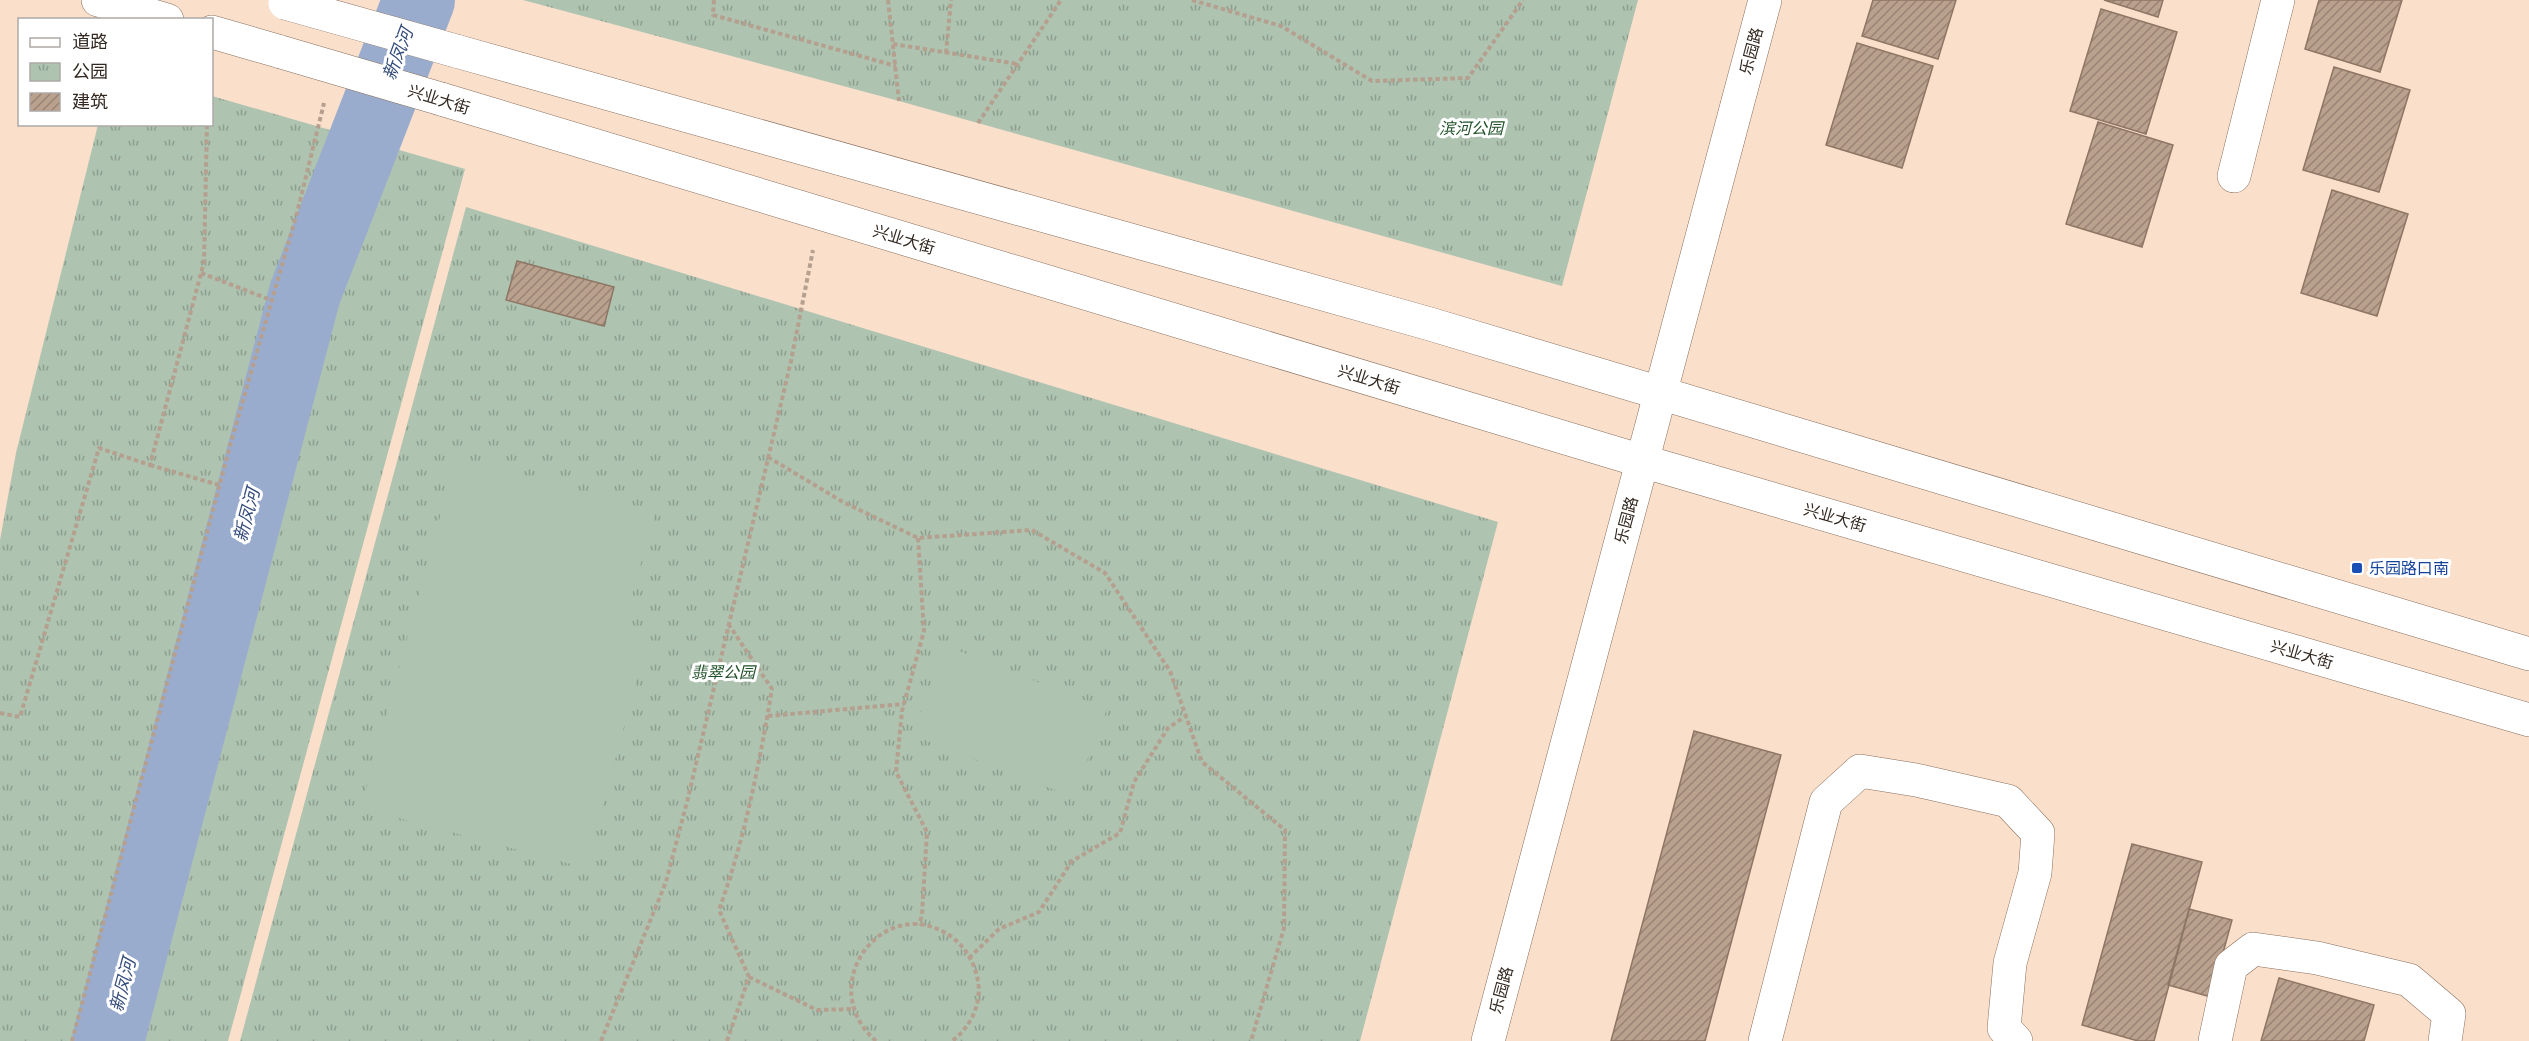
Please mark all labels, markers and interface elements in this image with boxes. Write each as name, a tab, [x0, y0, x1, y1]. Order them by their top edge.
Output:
legend	[18, 18, 213, 126]
water label: 新凤河	[376, 21, 419, 83]
street label: 乐园路	[1734, 25, 1768, 77]
text: 道路	[72, 29, 108, 53]
text: 公园	[72, 59, 108, 83]
street label: 兴业大街	[405, 79, 473, 119]
text: 建筑	[72, 89, 108, 113]
park label: 滨河公园	[1439, 117, 1505, 139]
street label: 兴业大街	[870, 219, 938, 259]
street label: 兴业大街	[1335, 359, 1403, 399]
water label: 新凤河	[227, 483, 265, 544]
street label: 乐园路	[1609, 494, 1643, 546]
street label: 兴业大街	[1801, 498, 1869, 536]
place label: 乐园路口南	[2369, 557, 2449, 579]
marker: 乐园路口南	[2350, 561, 2364, 575]
street label: 兴业大街	[2268, 635, 2336, 673]
park label: 翡翠公园	[691, 661, 757, 683]
water label: 新凤河	[103, 953, 141, 1014]
street label: 乐园路	[1484, 964, 1518, 1016]

